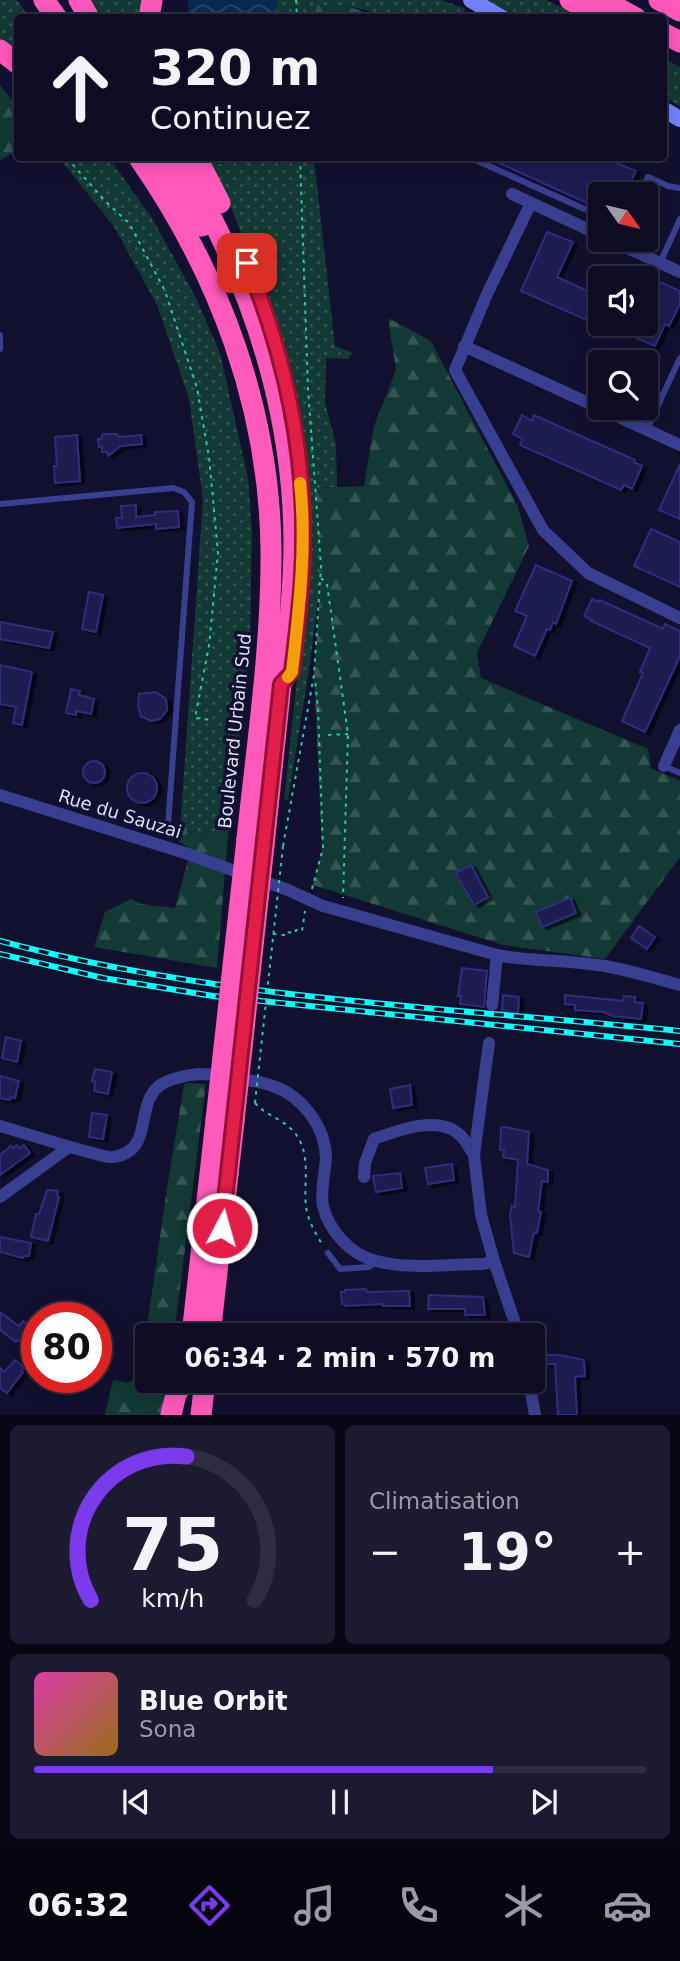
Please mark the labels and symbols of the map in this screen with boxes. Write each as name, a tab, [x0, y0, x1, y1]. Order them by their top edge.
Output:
north arrow	[588, 182, 658, 252]
pin	[217, 233, 277, 293]
street label: Boulevard Urbain Sud	[214, 632, 255, 830]
street label: Rue du Sauzai	[56, 785, 184, 842]
position arrow	[185, 1191, 259, 1265]
speed limit sign: 80	[21, 1302, 112, 1393]

